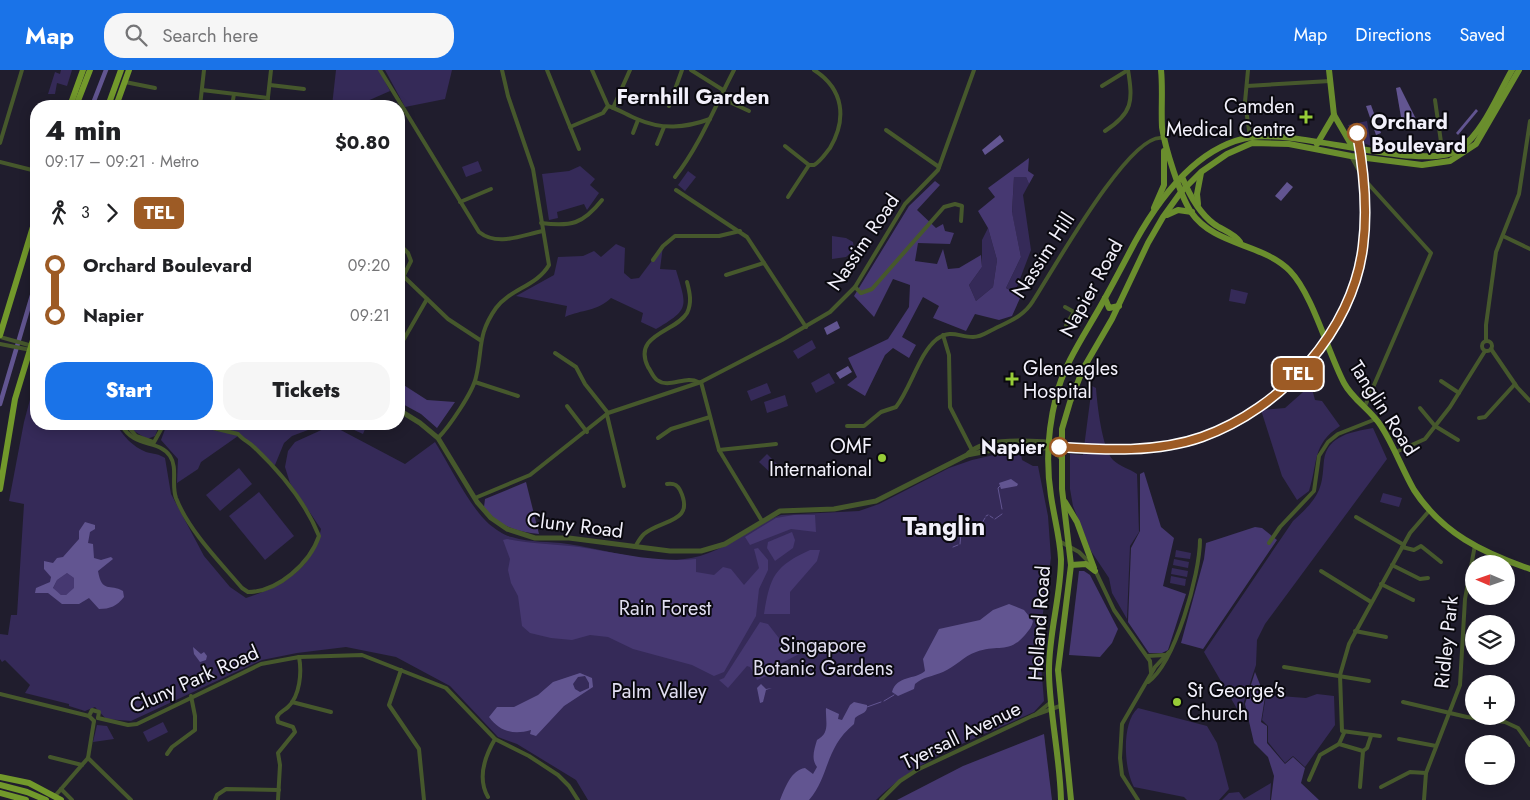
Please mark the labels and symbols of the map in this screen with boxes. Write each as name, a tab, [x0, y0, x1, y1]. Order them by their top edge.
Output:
district label: Fernhill Garden	[616, 82, 770, 112]
place label: Camden Medical Centre	[1166, 92, 1295, 144]
place label: Orchard Boulevard	[1371, 108, 1466, 160]
marker: Camden Medical Centre	[1299, 110, 1313, 124]
marker: Orchard Boulevard	[1347, 123, 1367, 143]
street label: Nassim Road	[820, 188, 907, 296]
street label: Nassim Hill	[1005, 207, 1082, 304]
street label: Napier Road	[1053, 234, 1130, 343]
place label: Gleneagles Hospital	[1023, 354, 1118, 406]
street label: Tanglin Road	[1342, 355, 1425, 462]
line badge: TEL	[1269, 358, 1327, 390]
marker: Gleneagles Hospital	[1005, 372, 1019, 386]
place label: OMF International	[769, 432, 872, 484]
place label: Napier	[981, 433, 1046, 462]
marker: Napier	[1049, 437, 1069, 457]
marker: OMF International	[876, 452, 888, 464]
street label: Cluny Road	[525, 505, 625, 546]
district label: Tanglin	[903, 508, 985, 544]
north arrow	[1465, 555, 1515, 605]
street label: Holland Road	[1021, 565, 1058, 681]
park label: Rain Forest	[619, 594, 711, 623]
street label: Ridley Park	[1427, 594, 1466, 690]
park label: Singapore Botanic Gardens	[753, 631, 893, 683]
street label: Cluny Park Road	[125, 638, 263, 721]
place label: St George's Church	[1187, 676, 1285, 728]
park label: Palm Valley	[612, 677, 707, 706]
street label: Tyersall Avenue	[897, 694, 1026, 777]
marker: St George's Church	[1171, 696, 1183, 708]

